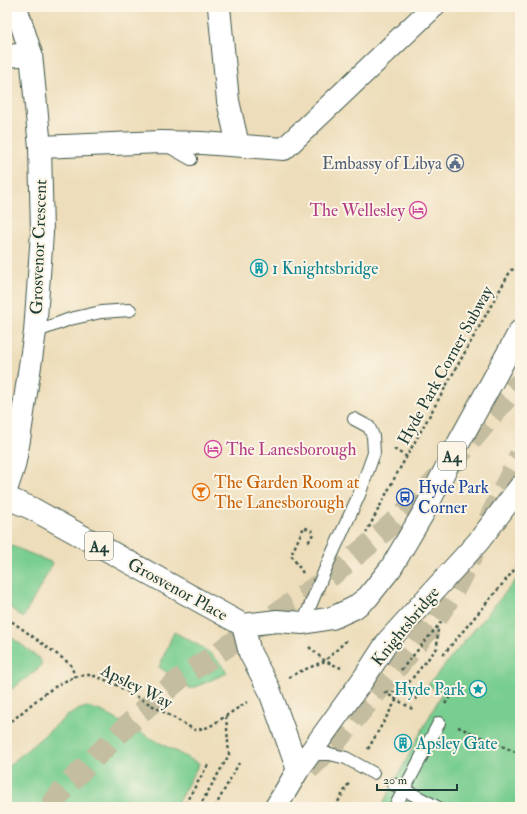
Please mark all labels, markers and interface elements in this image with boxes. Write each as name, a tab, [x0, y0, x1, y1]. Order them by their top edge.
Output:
place label: Embassy of Libya	[322, 153, 443, 175]
public building icon: Embassy of Libya	[445, 153, 465, 173]
street label: Grosvenor Crescent	[26, 179, 51, 315]
place label: The Wellesley	[309, 200, 406, 222]
hotel icon: The Wellesley	[408, 200, 428, 220]
building icon: 1 Knightsbridge	[249, 258, 269, 278]
place label: 1 Knightsbridge	[272, 258, 378, 279]
street label: Hyde Park Corner Subway	[393, 282, 499, 449]
hotel icon: The Lanesborough	[203, 439, 223, 459]
place label: The Lanesborough	[226, 439, 356, 460]
road number: A4	[438, 442, 466, 470]
place label: The Garden Room at The Lanesborough	[214, 472, 360, 513]
place label: Hyde Park Corner	[418, 477, 489, 518]
bar icon: The Garden Room at The Lanesborough	[191, 482, 211, 502]
bus stop icon: Hyde Park Corner	[395, 487, 415, 507]
road number: A4	[85, 532, 113, 560]
street label: Grosvenor Place	[124, 553, 231, 626]
street label: Knightsbridge	[367, 582, 444, 670]
street label: Apsley Way	[96, 659, 177, 715]
place label: Hyde Park	[394, 679, 465, 701]
place icon: Hyde Park	[468, 679, 488, 699]
building icon: Apsley Gate	[393, 733, 413, 753]
place label: Apsley Gate	[415, 733, 498, 755]
scale bar	[377, 766, 457, 792]
text: 20 m	[383, 773, 408, 788]

